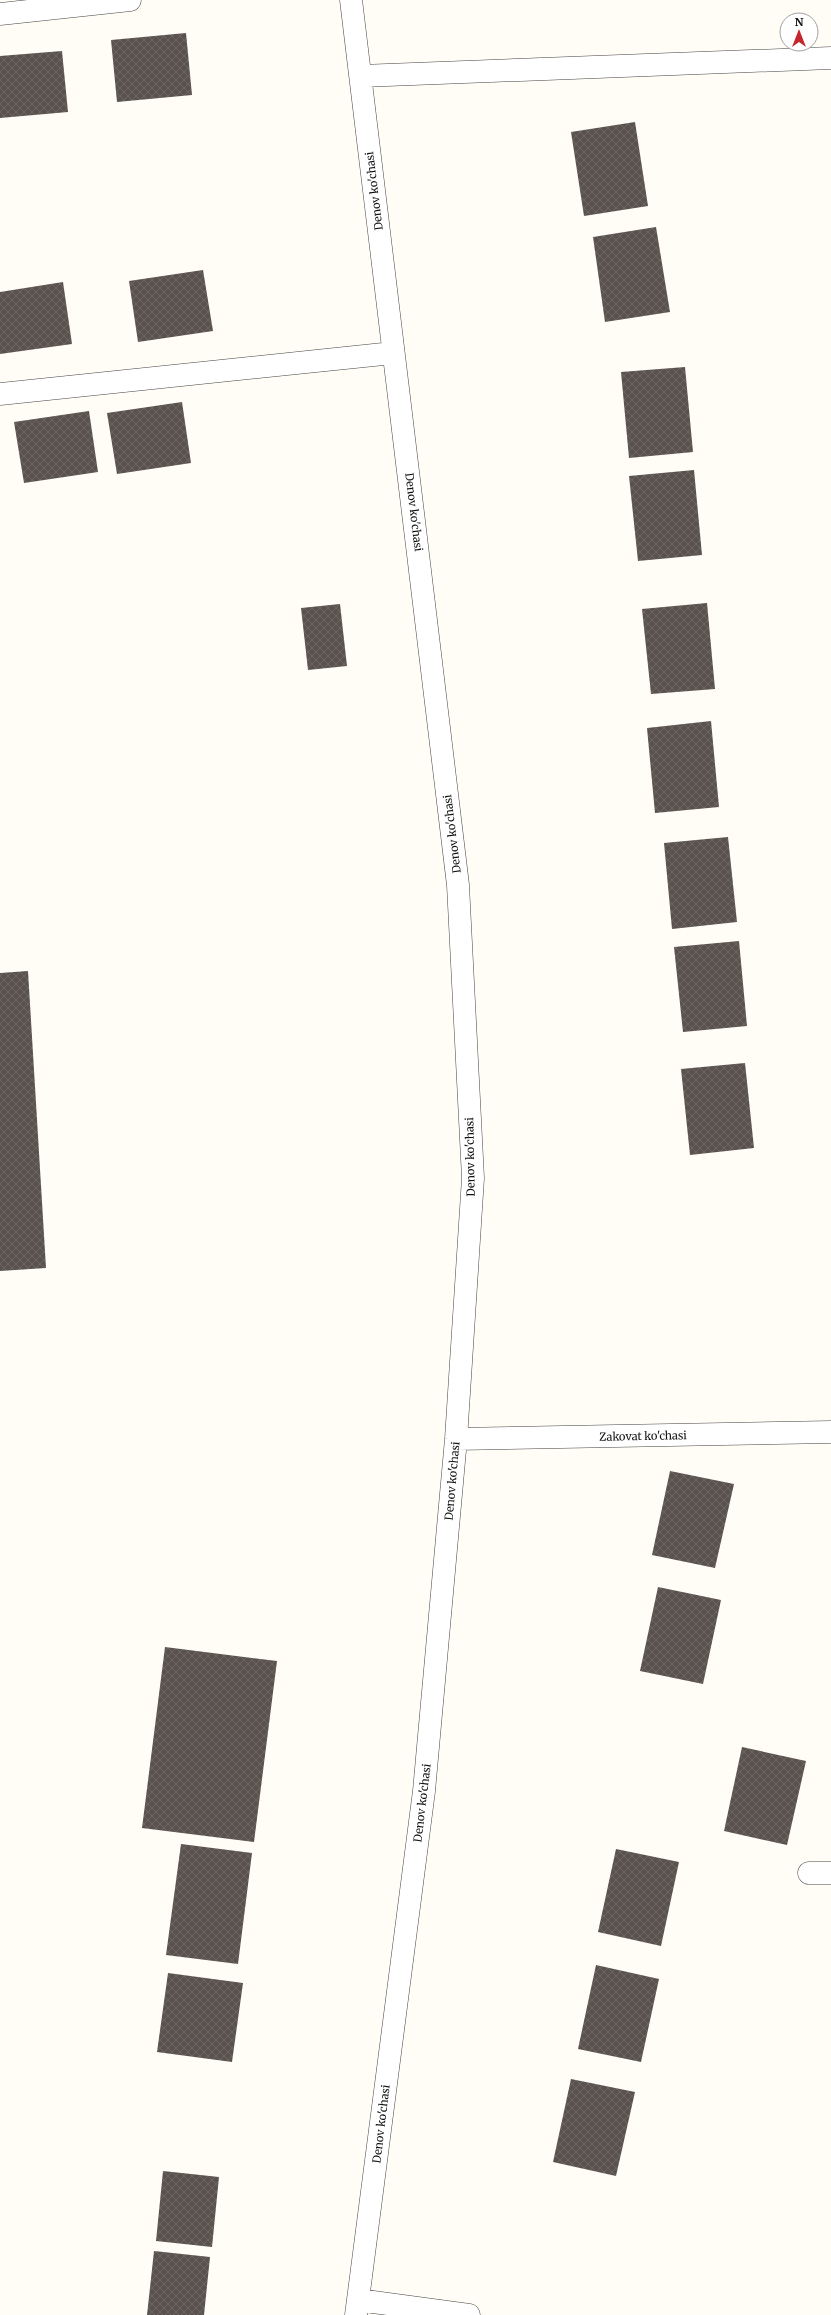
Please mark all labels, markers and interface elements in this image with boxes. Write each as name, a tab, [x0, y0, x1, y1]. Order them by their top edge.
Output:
north arrow	[779, 12, 819, 52]
text: N	[795, 15, 804, 29]
street label: Denov ko'chasi	[362, 150, 386, 231]
street label: Denov ko'chasi	[402, 472, 426, 553]
street label: Denov ko'chasi	[440, 793, 464, 874]
street label: Denov ko'chasi	[462, 1117, 478, 1197]
street label: Zakovat ko'chasi	[599, 1428, 687, 1444]
street label: Denov ko'chasi	[442, 1440, 462, 1521]
street label: Denov ko'chasi	[410, 1762, 434, 1843]
street label: Denov ko'chasi	[369, 2083, 393, 2164]

